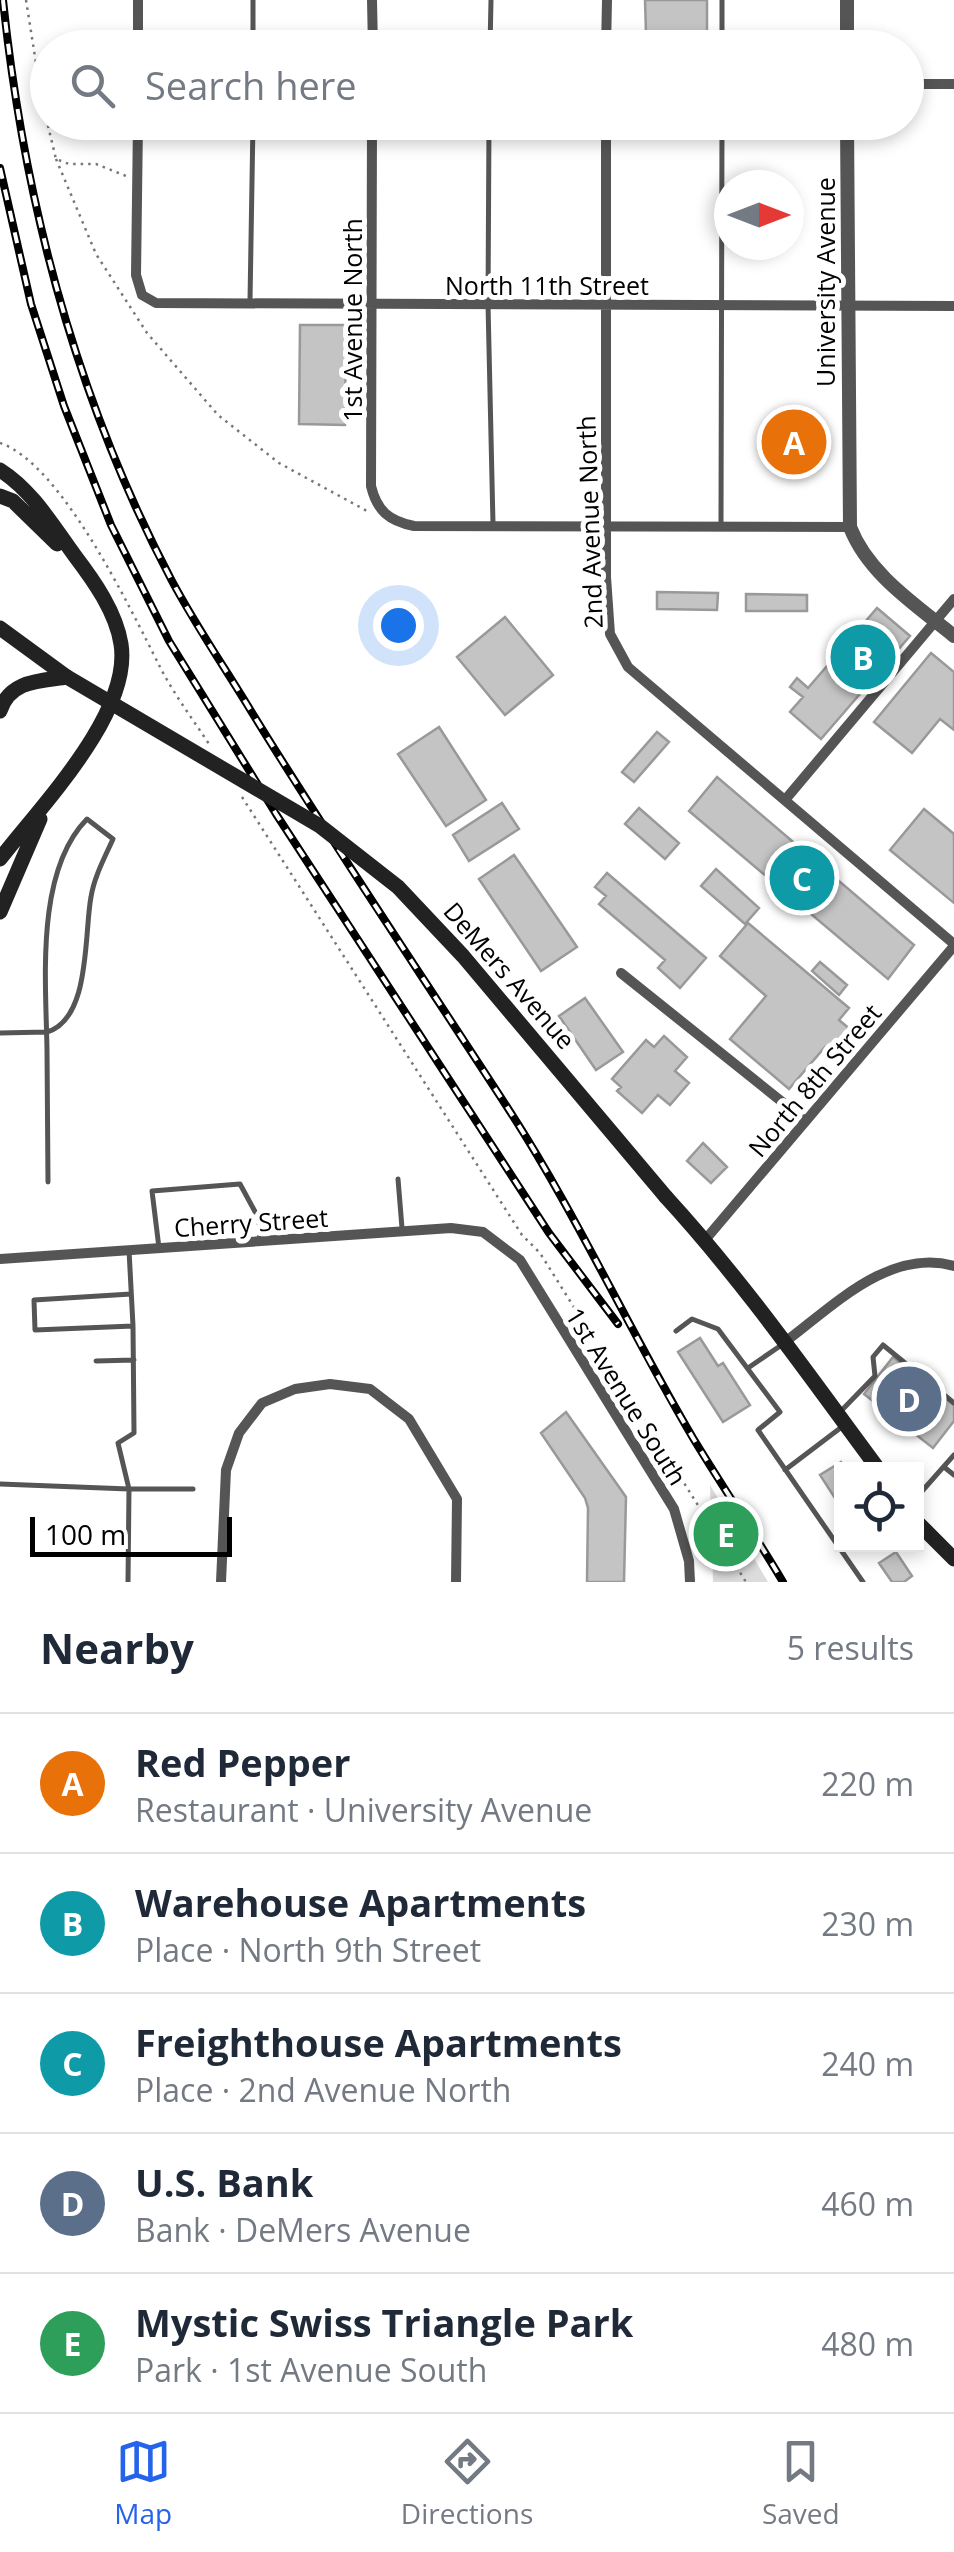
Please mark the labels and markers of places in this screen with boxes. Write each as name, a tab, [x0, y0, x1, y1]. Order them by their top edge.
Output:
pin: A	[762, 404, 826, 480]
pin: B	[830, 620, 896, 694]
pin: C	[770, 840, 834, 916]
pin: D	[876, 1362, 942, 1436]
pin: E	[694, 1496, 758, 1572]

